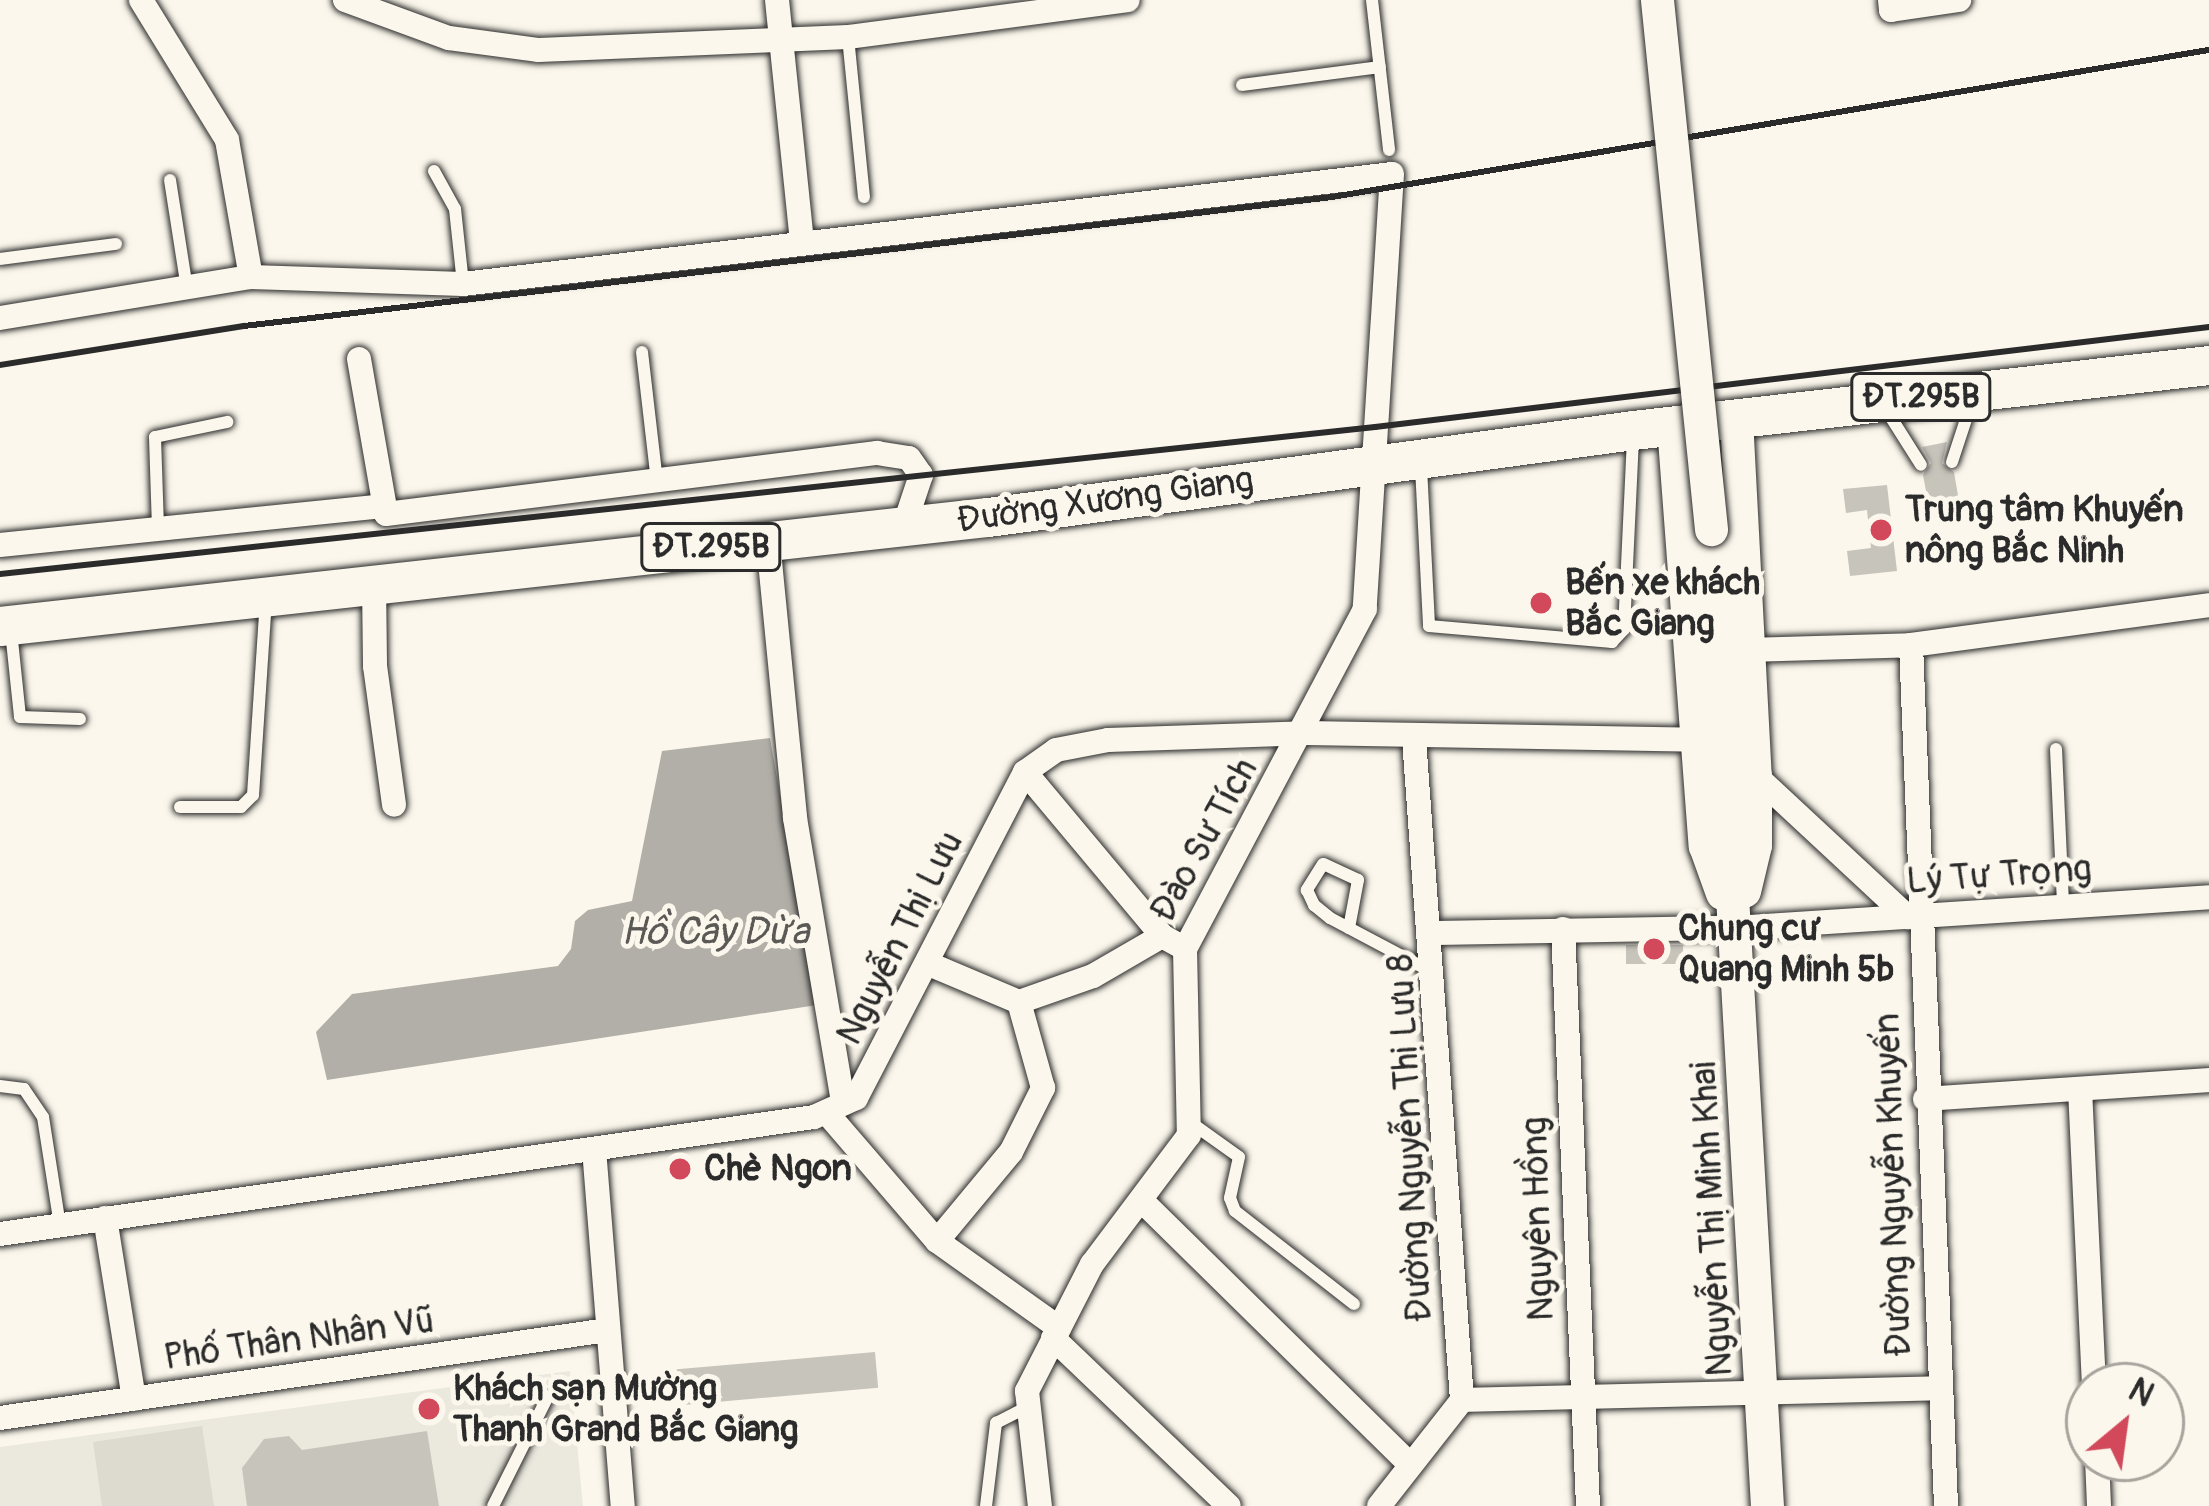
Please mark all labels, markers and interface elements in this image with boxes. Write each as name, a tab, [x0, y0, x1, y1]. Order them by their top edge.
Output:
road number: ĐT.295B	[1849, 370, 1993, 424]
street label: Đường Xương Giang	[954, 458, 1256, 542]
place label: Trung tâm Khuyến nông Bắc Ninh	[1905, 487, 2184, 572]
marker: Trung tâm Khuyến nông Bắc Ninh	[1868, 517, 1894, 543]
road number: ĐT.295B	[639, 520, 783, 574]
place label: Bến xe khách Bắc Giang	[1565, 560, 1760, 645]
marker: Bến xe khách Bắc Giang	[1528, 590, 1554, 616]
street label: Đào Sư Tích	[1141, 751, 1267, 929]
street label: Nguyễn Thị Lưu	[828, 824, 972, 1052]
street label: Lý Tự Trọng	[1905, 847, 2093, 903]
place label: Chung cư Quang Minh 5b	[1678, 906, 1894, 991]
water label: Hồ Cây Dừa	[621, 909, 809, 955]
marker: Chung cư Quang Minh 5b	[1641, 936, 1667, 962]
street label: Đường Nguyễn Thị Lưu 8	[1379, 953, 1441, 1323]
street label: Đường Nguyễn Khuyến	[1865, 1012, 1921, 1358]
street label: Nguyễn Thị Minh Khai	[1682, 1060, 1742, 1378]
street label: Nguyên Hồng	[1513, 1116, 1563, 1322]
place label: Chè Ngon	[704, 1147, 852, 1191]
marker: Chè Ngon	[667, 1156, 693, 1182]
street label: Phố Thân Nhân Vũ	[161, 1299, 437, 1379]
north arrow	[2065, 1362, 2185, 1482]
place label: Khách sạn Mường Thanh Grand Bắc Giang	[453, 1366, 798, 1451]
text: N	[2122, 1369, 2161, 1416]
marker: Khách sạn Mường Thanh Grand Bắc Giang	[416, 1396, 442, 1422]

